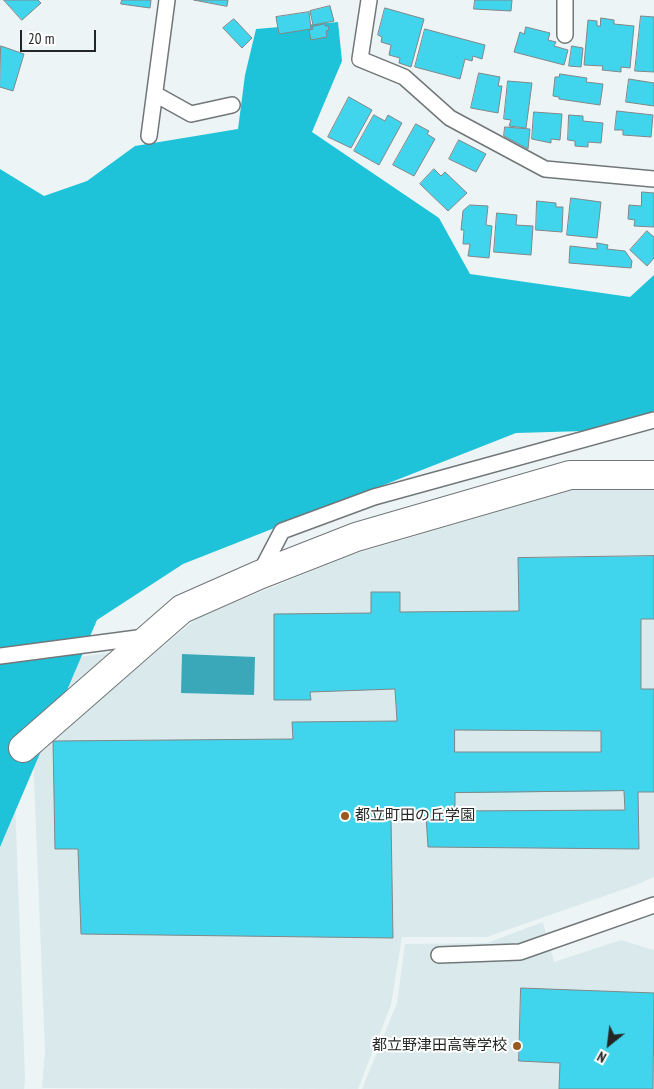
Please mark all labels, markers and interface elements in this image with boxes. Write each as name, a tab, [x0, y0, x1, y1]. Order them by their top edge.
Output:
scale bar	[22, 20, 99, 52]
text: 20 m	[28, 29, 54, 48]
place label: 都立町田の丘学園	[355, 807, 475, 825]
marker: 都立町田の丘学園	[339, 810, 351, 822]
north arrow	[584, 1019, 634, 1069]
place label: 都立野津田高等学校	[372, 1037, 507, 1055]
marker: 都立野津田高等学校	[511, 1040, 523, 1052]
text: N	[594, 1047, 609, 1067]

